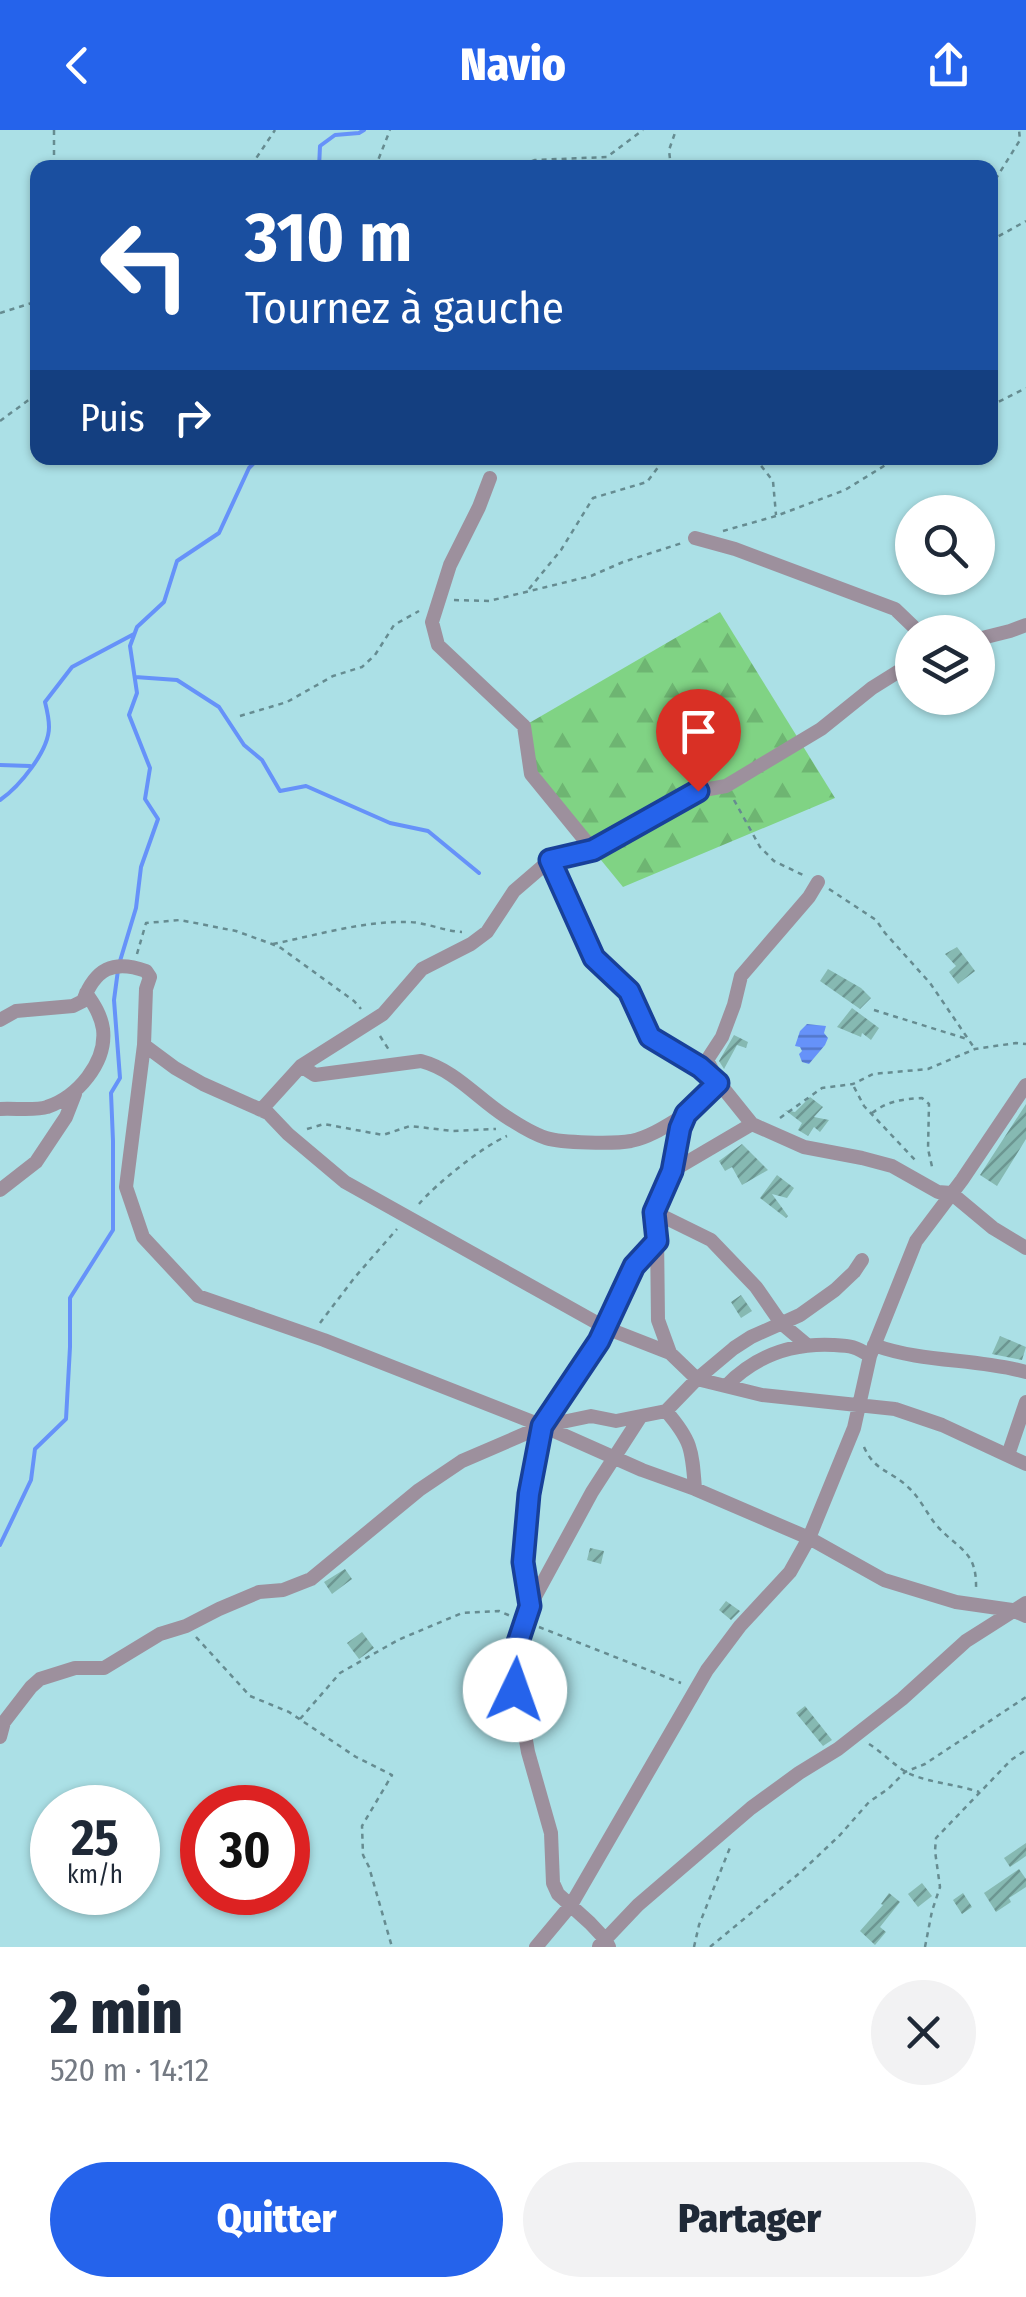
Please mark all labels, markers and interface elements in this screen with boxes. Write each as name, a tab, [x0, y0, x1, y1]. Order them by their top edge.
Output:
icon: back	[50, 38, 105, 93]
text: Navio	[460, 38, 566, 92]
icon: share	[921, 38, 976, 93]
text: 310 m	[245, 196, 413, 280]
icon: left	[80, 200, 210, 330]
text: Tournez à gauche	[245, 281, 564, 335]
icon: right	[165, 390, 220, 445]
text: Puis	[80, 395, 145, 441]
map controls	[895, 495, 995, 715]
button: search	[895, 495, 995, 595]
button: layers	[895, 615, 995, 715]
pin	[656, 689, 741, 792]
icon: arrive	[671, 704, 726, 759]
position arrow	[463, 1638, 567, 1742]
speed limit sign: 30	[180, 1785, 310, 1915]
text: 25	[71, 1808, 119, 1868]
text: km/h	[67, 1860, 123, 1890]
text: 2 min	[50, 1977, 183, 2049]
button: close	[871, 1980, 976, 2085]
text: 520 m · 14:12	[50, 2051, 209, 2089]
button: Quitter	[50, 2162, 503, 2277]
button: Partager	[523, 2162, 976, 2277]

